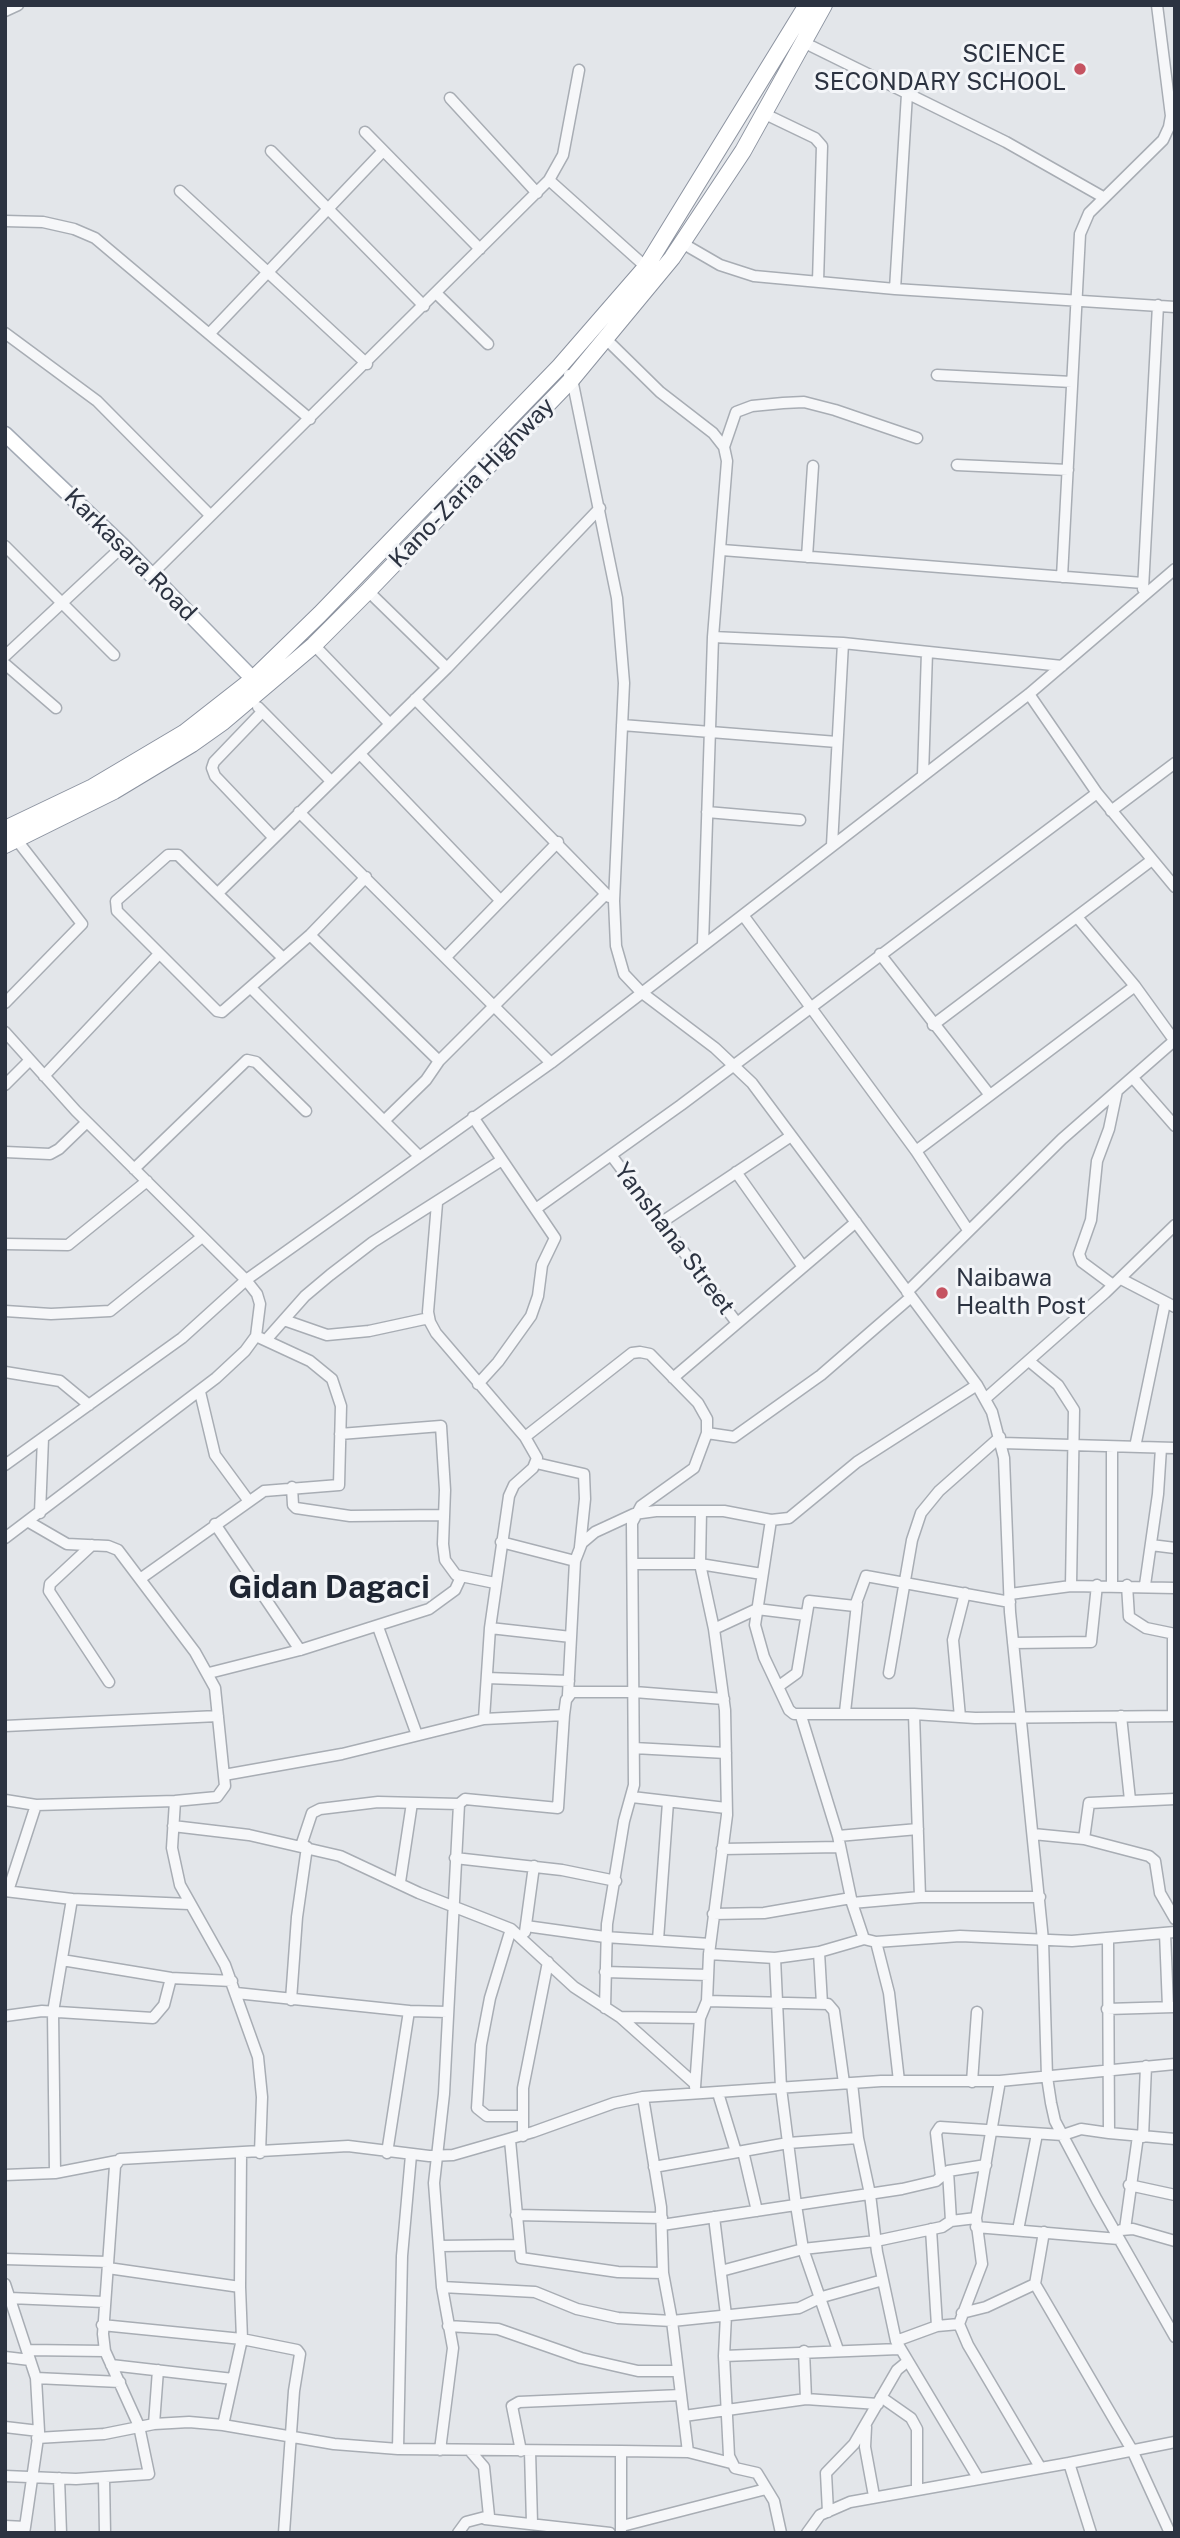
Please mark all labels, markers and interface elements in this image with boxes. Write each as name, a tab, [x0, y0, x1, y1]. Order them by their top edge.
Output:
place label: SCIENCE SECONDARY SCHOOL	[814, 41, 1066, 97]
marker: SCIENCE SECONDARY SCHOOL	[1072, 61, 1088, 77]
street label: Kano-Zaria Highway	[383, 392, 561, 574]
street label: Karkasara Road	[58, 483, 202, 627]
street label: Yanshana Street	[608, 1158, 740, 1320]
place label: Naibawa Health Post	[956, 1265, 1086, 1321]
marker: Naibawa Health Post	[934, 1285, 950, 1301]
district label: Gidan Dagaci	[228, 1569, 430, 1607]

